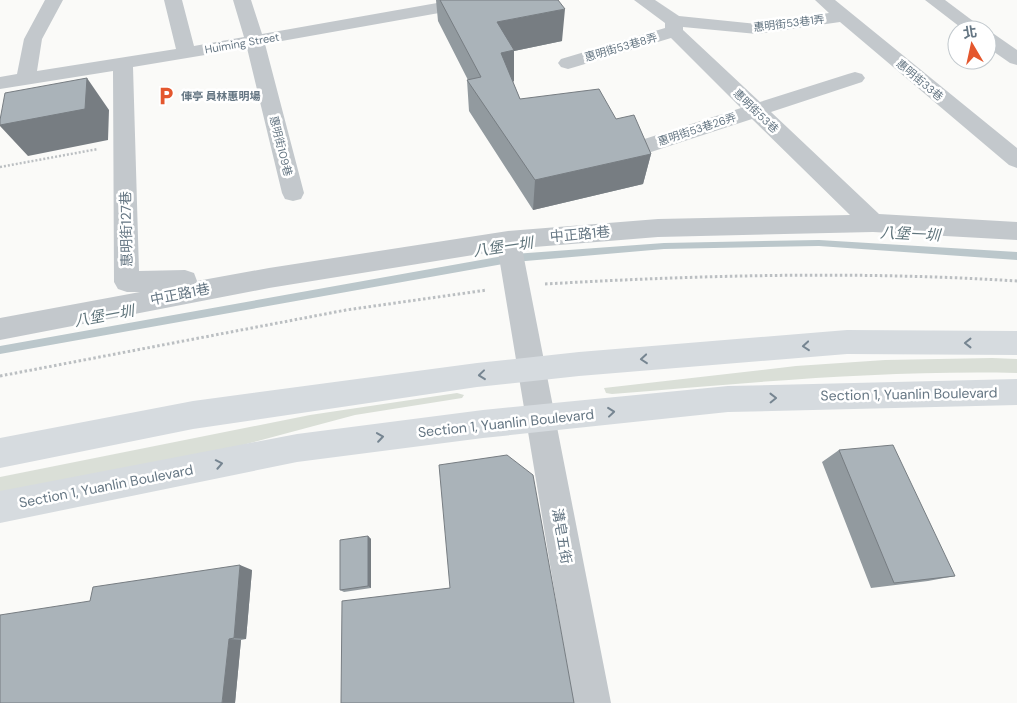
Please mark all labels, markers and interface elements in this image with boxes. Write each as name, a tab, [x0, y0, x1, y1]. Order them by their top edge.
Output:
street label: 惠明街53巷1弄	[753, 12, 825, 34]
north arrow	[947, 20, 997, 70]
text: 北	[962, 22, 978, 42]
street label: Huiming Street	[204, 30, 280, 56]
street label: 惠明街53巷8弄	[583, 30, 659, 64]
street label: 惠明街33巷	[894, 56, 946, 104]
parking icon: 俥亭 員林惠明場	[155, 85, 177, 107]
street label: 惠明街53巷	[731, 86, 781, 136]
place label: 俥亭 員林惠明場	[181, 89, 261, 103]
street label: 惠明街53巷26弄	[656, 110, 738, 148]
street label: 惠明街109巷	[267, 114, 295, 178]
street label: 惠明街127巷	[116, 191, 136, 267]
street label: 中正路1巷	[549, 222, 611, 246]
water label: 八堡一圳	[880, 222, 942, 246]
water label: 八堡一圳	[472, 233, 536, 261]
street label: 中正路1巷	[149, 279, 211, 309]
water label: 八堡一圳	[73, 301, 137, 331]
one-way arrow	[964, 338, 972, 348]
one-way arrow	[802, 340, 810, 351]
one-way arrow	[640, 353, 648, 364]
one-way arrow	[478, 369, 486, 380]
street label: Section 1, Yuanlin Boulevard	[820, 383, 998, 405]
one-way arrow	[769, 393, 777, 403]
street label: Section 1, Yuanlin Boulevard	[417, 405, 595, 441]
one-way arrow	[607, 407, 615, 418]
one-way arrow	[375, 433, 384, 443]
one-way arrow	[215, 459, 224, 469]
street label: Section 1, Yuanlin Boulevard	[17, 460, 195, 512]
street label: 溝皂五街	[548, 507, 576, 565]

